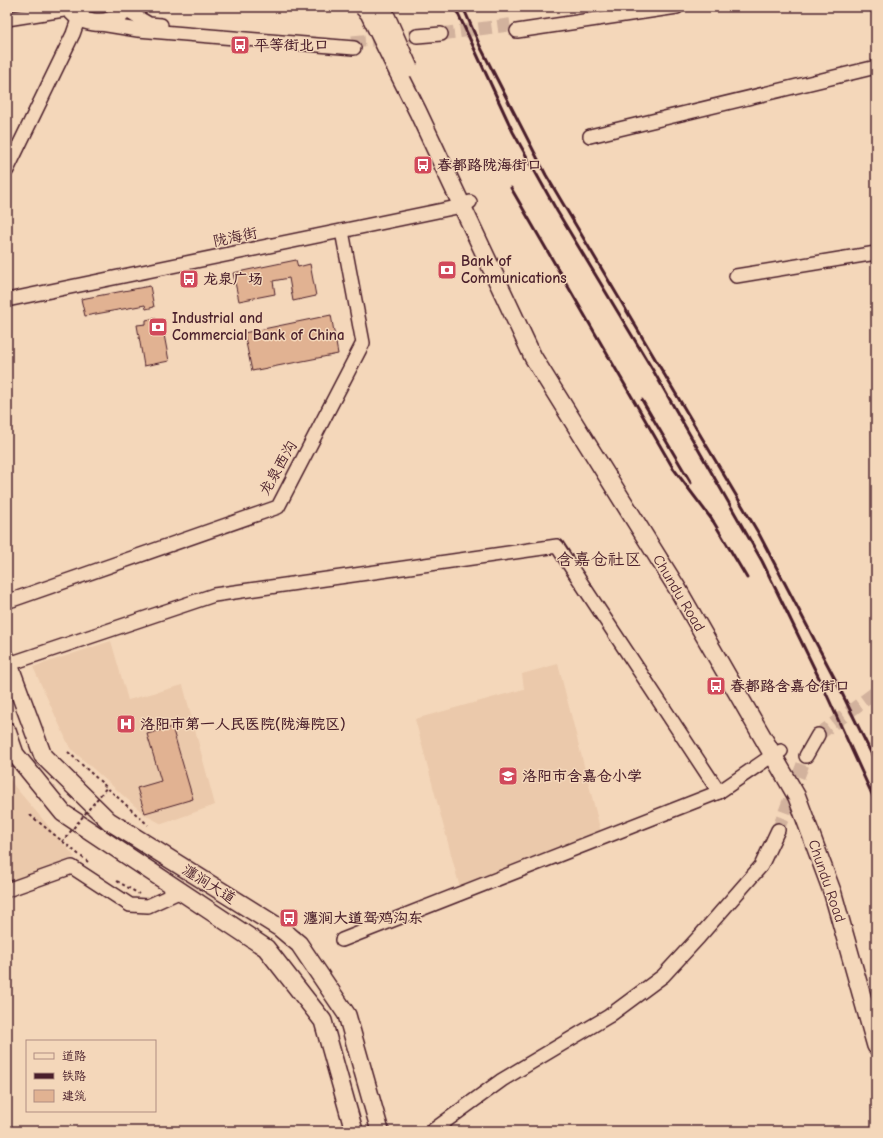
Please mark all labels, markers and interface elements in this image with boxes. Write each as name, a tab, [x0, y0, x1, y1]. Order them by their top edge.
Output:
bus stop icon: 平等街北口	[229, 34, 251, 56]
place label: 平等街北口	[254, 36, 329, 54]
bus stop icon: 春都路陇海街口	[412, 154, 434, 176]
place label: 春都路陇海街口	[437, 156, 542, 174]
street label: 陇海街	[211, 224, 259, 250]
place label: Bank of Communications	[461, 252, 567, 287]
bank icon: Bank of Communications	[436, 259, 458, 281]
bus stop icon: 龙泉广场	[178, 268, 200, 290]
place label: 龙泉广场	[203, 270, 263, 288]
place label: Industrial and Commercial Bank of China	[172, 309, 345, 344]
bank icon: Industrial and Commercial Bank of China	[147, 316, 169, 338]
street label: 龙泉西沟	[255, 438, 301, 498]
district label: 含嘉仓社区	[557, 550, 642, 569]
street label: Chundu Road	[649, 551, 709, 635]
bus stop icon: 春都路含嘉仓街口	[705, 675, 727, 697]
place label: 春都路含嘉仓街口	[730, 677, 850, 695]
hospital icon: 洛阳市第一人民医院(陇海院区)	[115, 713, 137, 735]
place label: 洛阳市第一人民医院(陇海院区)	[140, 715, 346, 733]
school or university icon: 洛阳市含嘉仓小学	[497, 765, 519, 787]
place label: 洛阳市含嘉仓小学	[522, 767, 642, 785]
street label: Chundu Road	[804, 837, 850, 925]
street label: 瀍涧大道	[179, 860, 239, 908]
bus stop icon: 瀍涧大道驾鸡沟东	[278, 907, 300, 929]
place label: 瀍涧大道驾鸡沟东	[303, 909, 423, 927]
legend	[26, 1040, 156, 1112]
text: 道路	[62, 1049, 86, 1063]
text: 铁路	[62, 1069, 86, 1083]
text: 建筑	[62, 1089, 86, 1103]

